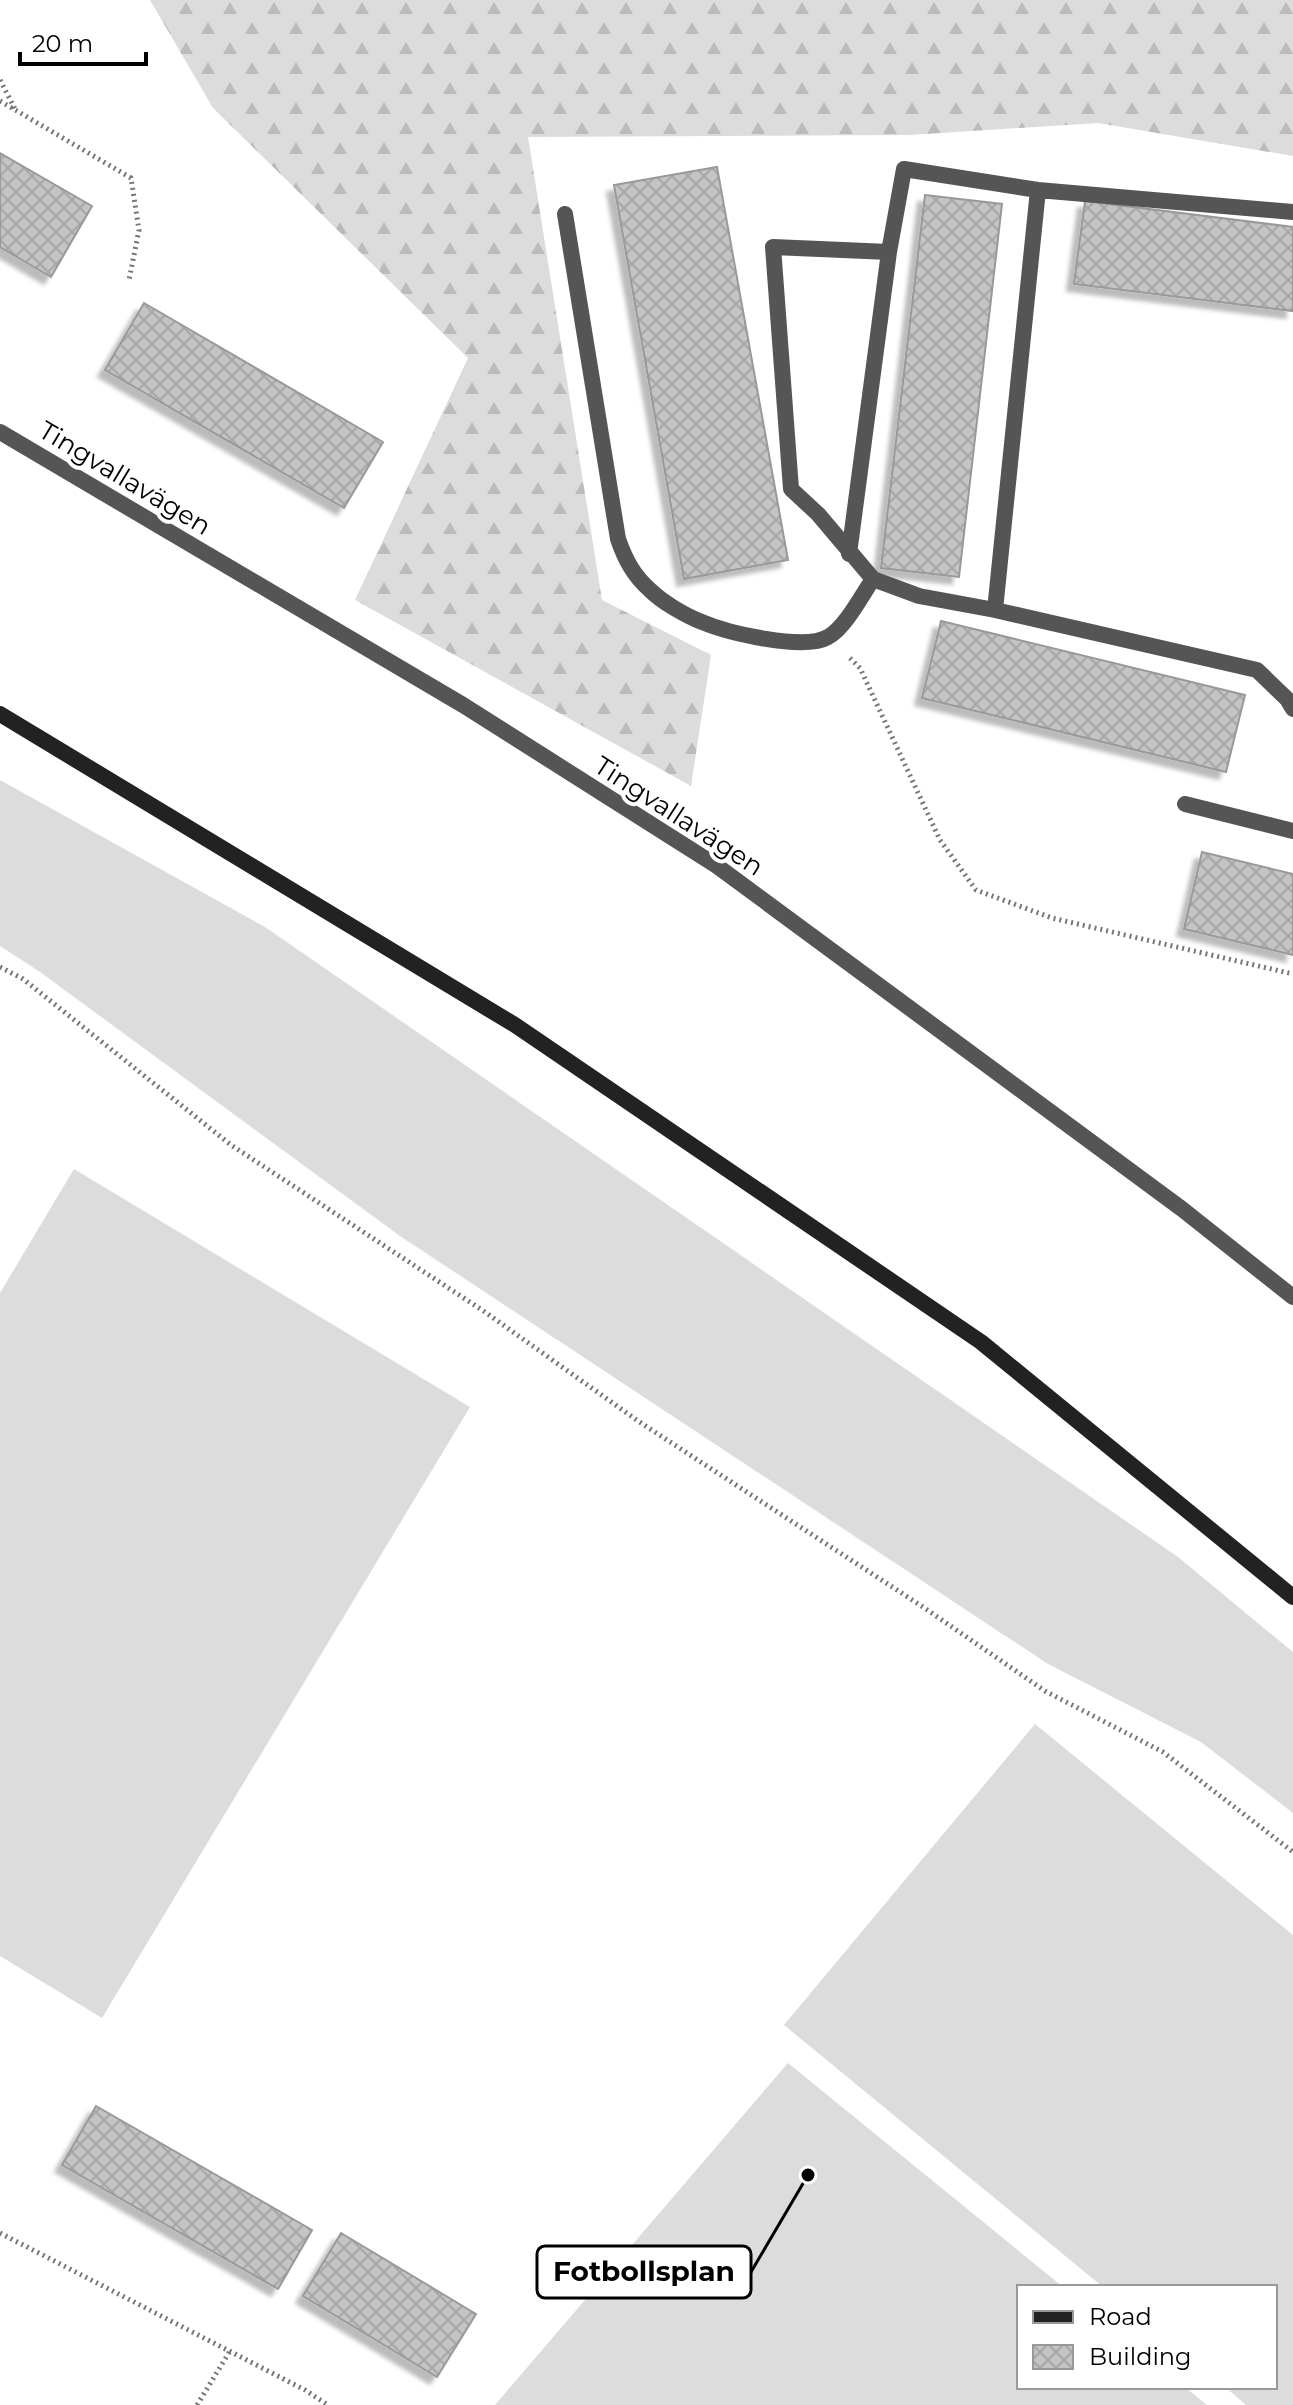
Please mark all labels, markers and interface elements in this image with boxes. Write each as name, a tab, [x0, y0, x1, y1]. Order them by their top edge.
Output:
scale bar	[20, 16, 146, 66]
text: 20 m	[32, 29, 93, 58]
street label: Tingvallavägen	[33, 414, 217, 542]
street label: Tingvallavägen	[588, 749, 770, 883]
callout: Fotbollsplan	[537, 2246, 751, 2298]
text: Fotbollsplan	[553, 2254, 735, 2288]
legend	[1017, 2285, 1277, 2389]
text: Road	[1089, 2302, 1152, 2331]
text: Building	[1089, 2342, 1192, 2371]

